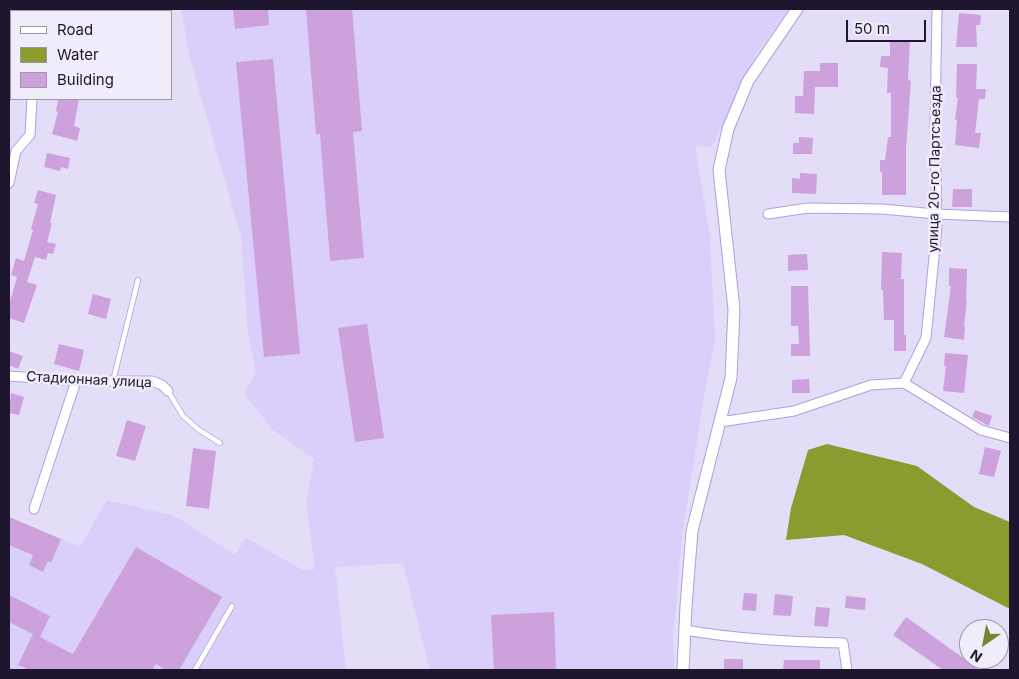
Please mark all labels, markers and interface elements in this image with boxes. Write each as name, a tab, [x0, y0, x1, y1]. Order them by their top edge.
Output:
legend	[10, 10, 172, 100]
scale bar	[849, 10, 929, 42]
text: 50 m	[854, 19, 890, 38]
text: Road	[57, 20, 93, 39]
text: Water	[57, 45, 99, 64]
text: Building	[57, 70, 114, 89]
street label: улица 20-го Партсъезда	[925, 85, 945, 253]
street label: Стадионная улица	[26, 368, 152, 392]
north arrow	[959, 619, 1009, 669]
text: N	[967, 646, 985, 666]

